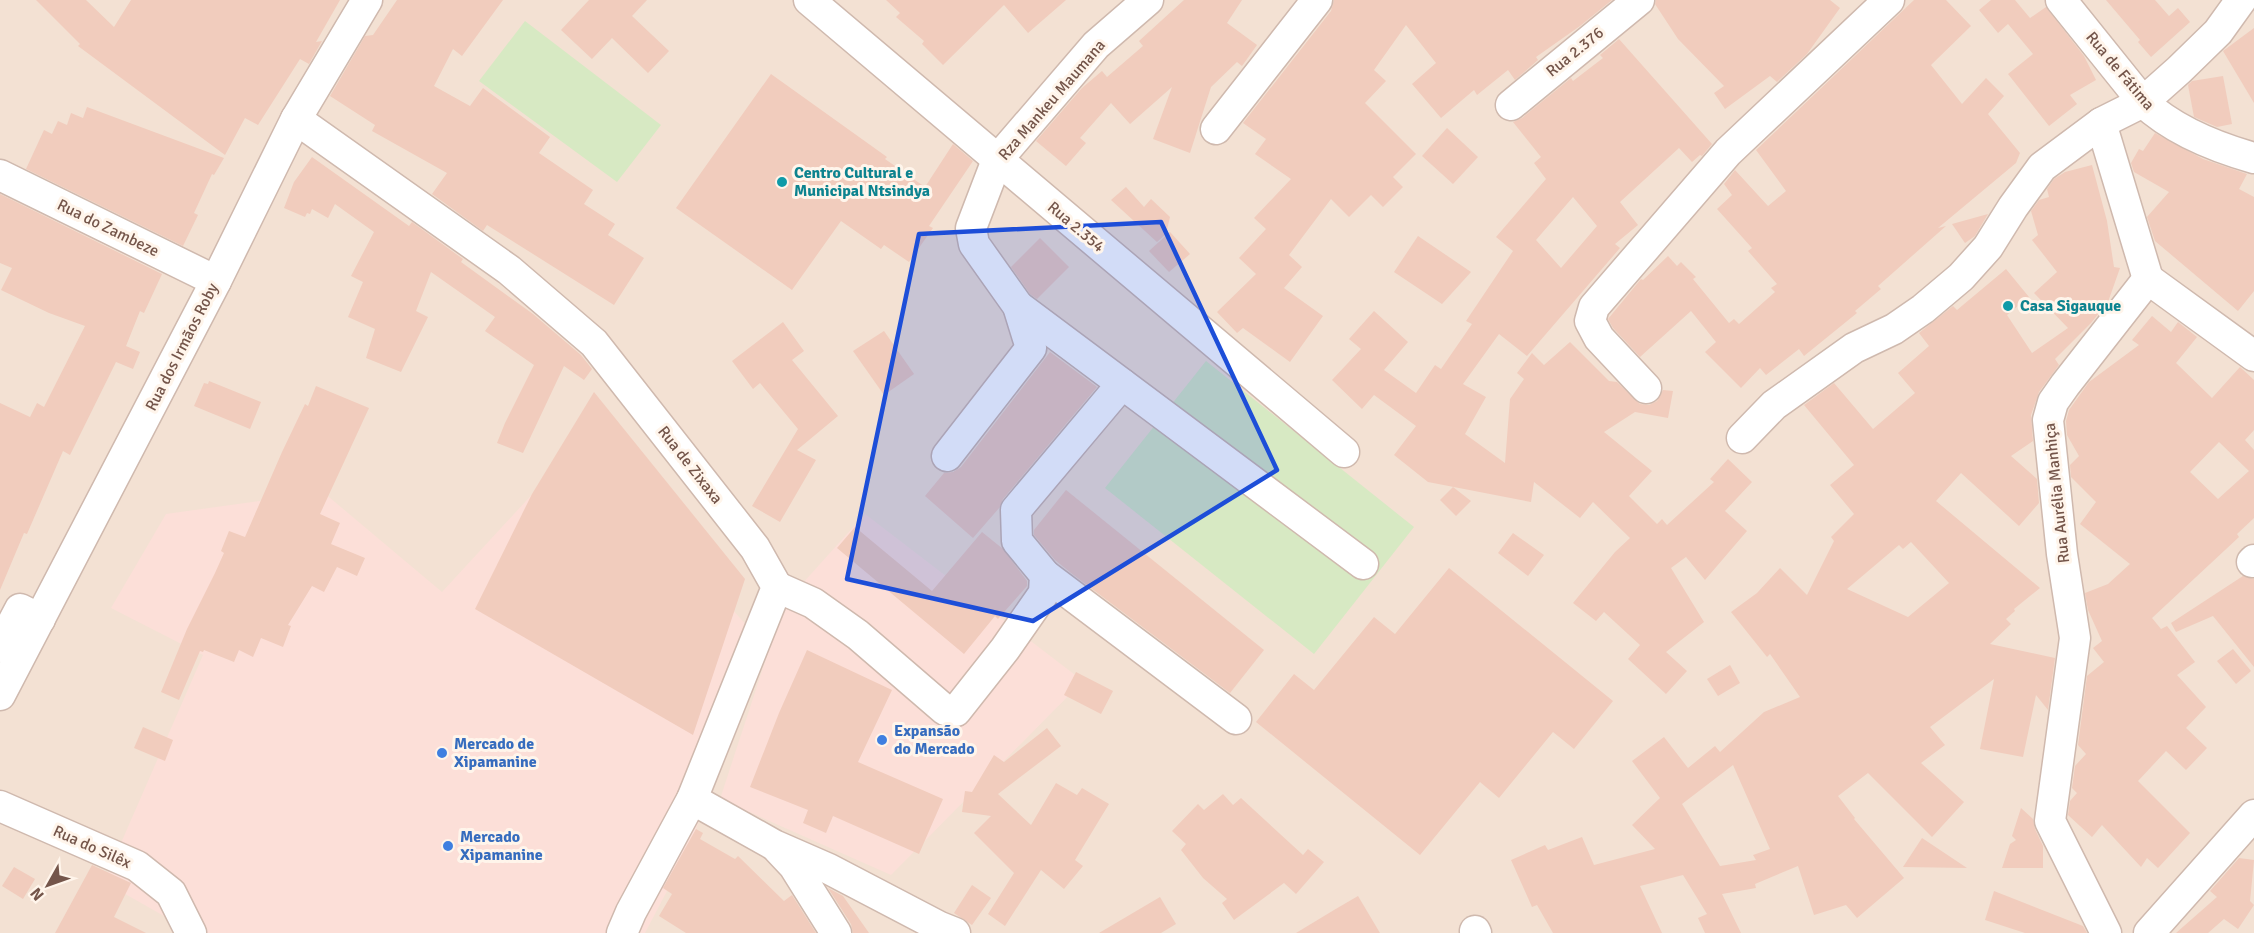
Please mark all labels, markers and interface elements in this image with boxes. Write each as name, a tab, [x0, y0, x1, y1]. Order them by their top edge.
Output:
street label: Rua 2.376	[1542, 23, 1608, 81]
street label: Rua de Fátima	[2081, 28, 2159, 114]
street label: Rza Mankeu Maumana	[994, 35, 1110, 165]
place label: Centro Cultural e Municipal Ntsindya	[794, 163, 930, 201]
marker: Centro Cultural e Municipal Ntsindya	[775, 175, 789, 189]
street label: Rua do Zambeze	[54, 195, 162, 261]
street label: Rua 2.354	[1043, 197, 1109, 257]
street label: Rua dos Irmãos Roby	[141, 279, 223, 414]
place label: Casa Sigauque	[2020, 296, 2121, 316]
marker: Casa Sigauque	[2001, 299, 2015, 313]
street label: Rua de Zixaxa	[653, 422, 727, 508]
street label: Rua Aurélia Manhiça	[2040, 422, 2074, 564]
place label: Expansão do Mercado	[894, 721, 975, 759]
marker: Expansão do Mercado	[875, 733, 889, 747]
place label: Mercado de Xipamanine	[454, 734, 537, 772]
marker: Mercado de Xipamanine	[435, 746, 449, 760]
street label: Rua do Silêx	[50, 821, 135, 873]
place label: Mercado Xipamanine	[460, 827, 543, 865]
marker: Mercado Xipamanine	[441, 839, 455, 853]
north arrow	[18, 855, 78, 915]
text: N	[26, 883, 49, 905]

